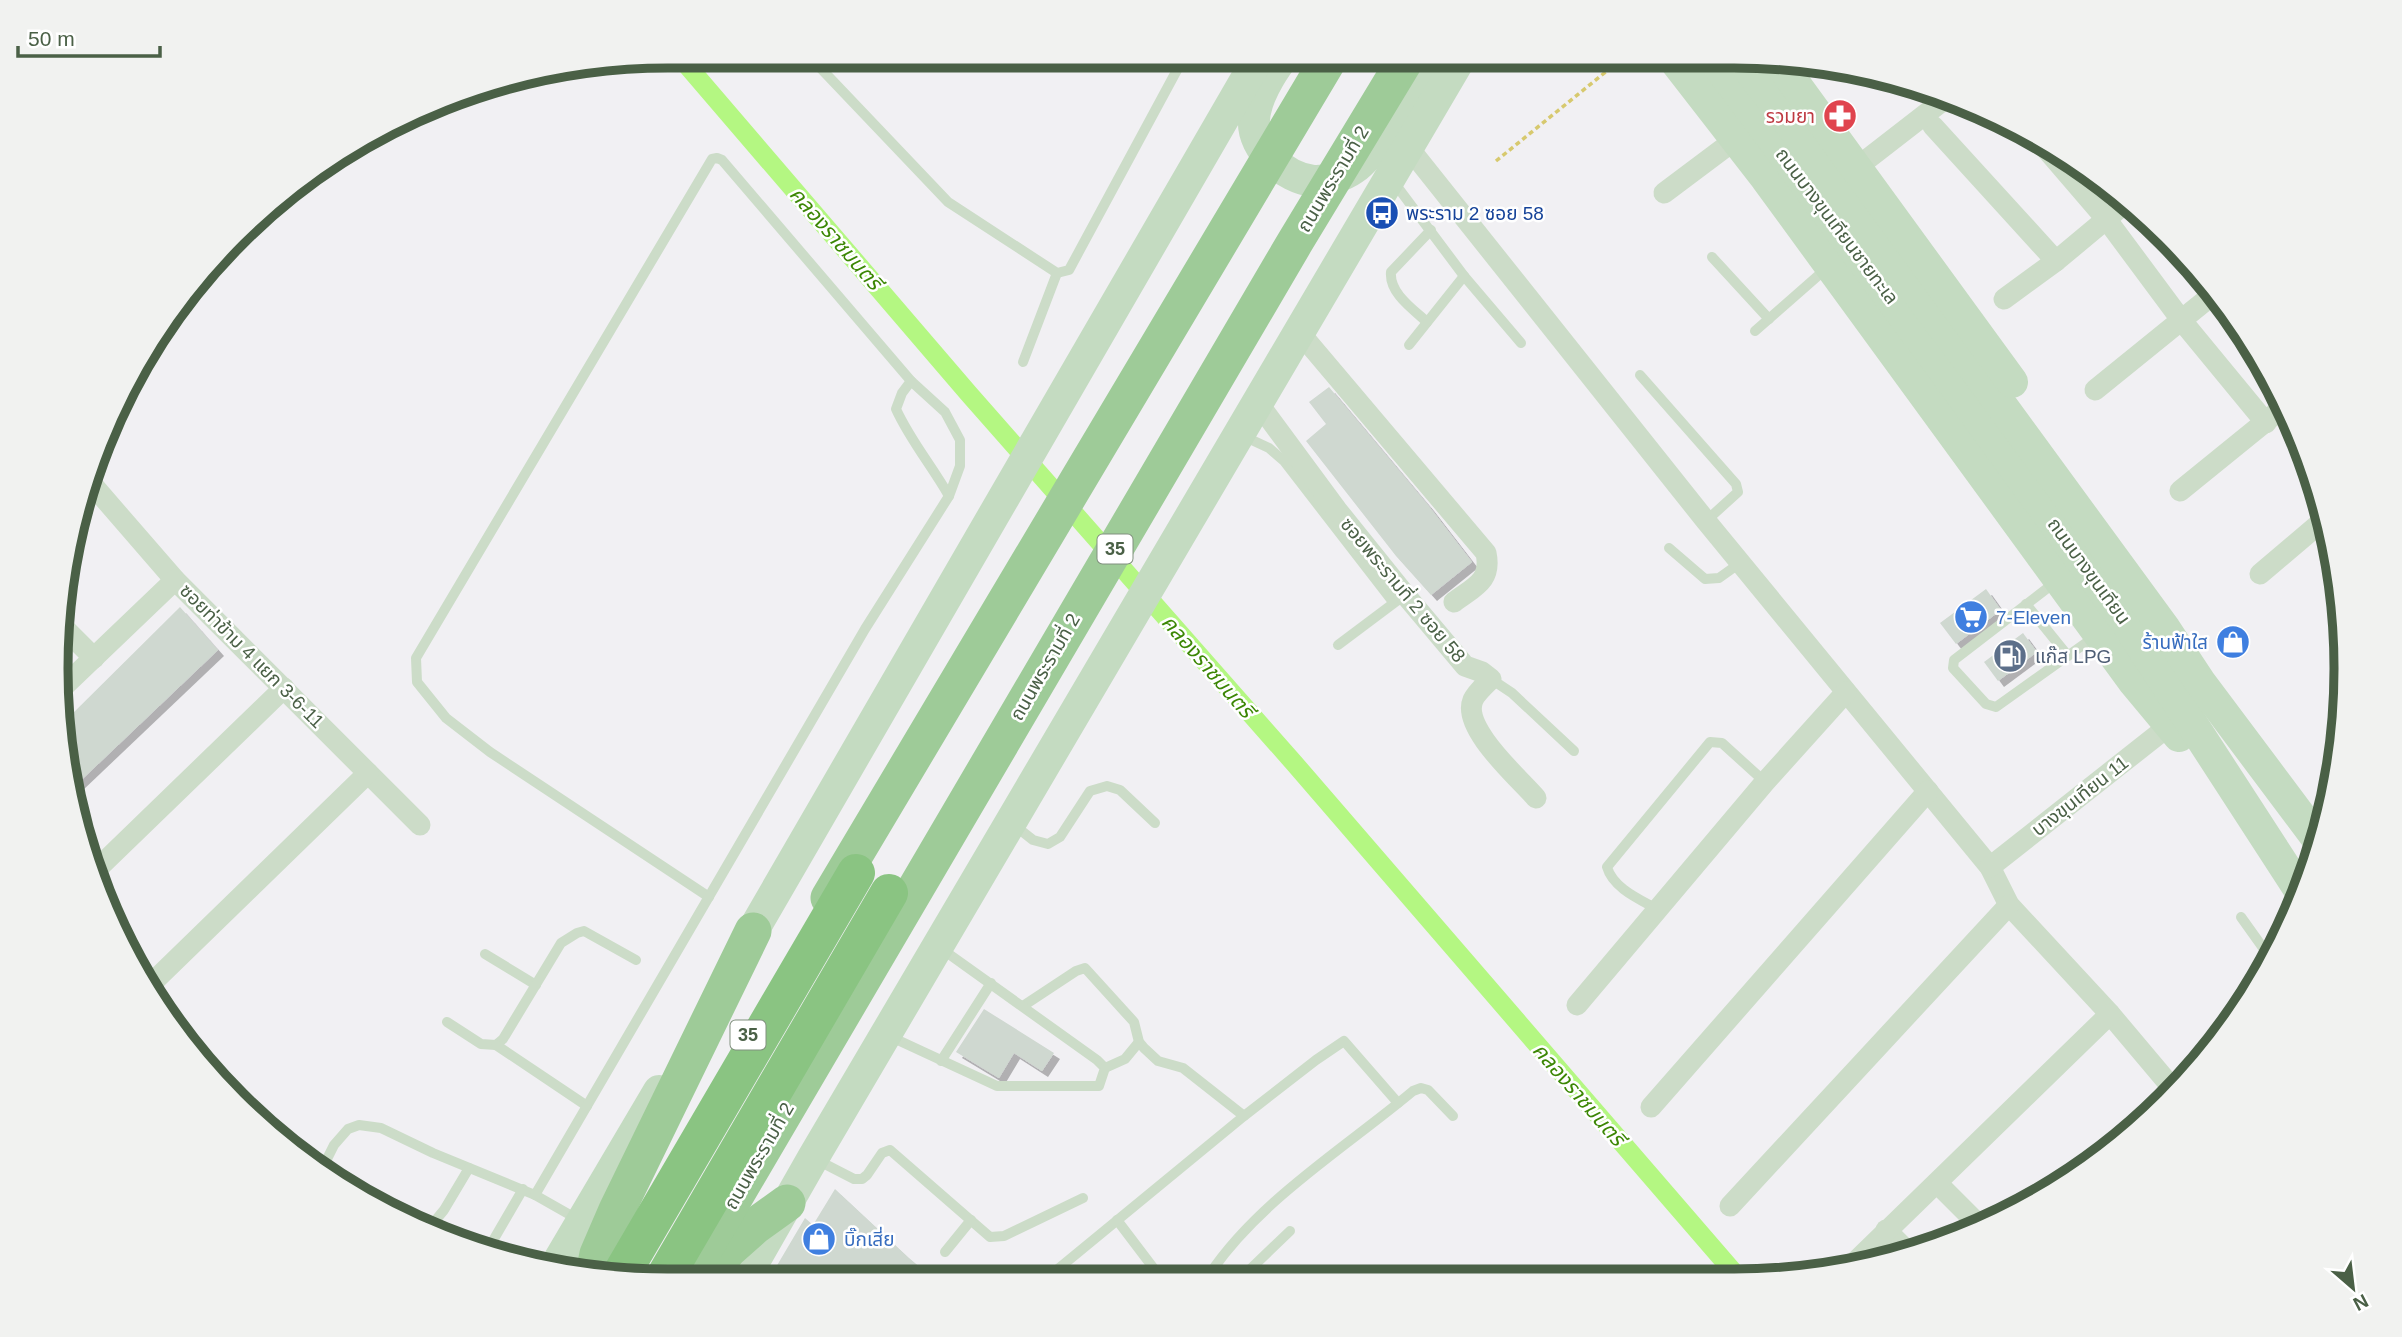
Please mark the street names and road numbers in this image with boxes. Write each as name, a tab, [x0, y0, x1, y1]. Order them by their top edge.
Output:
street label: ถนนพระรามที่ 2	[1291, 121, 1373, 236]
street label: ถนนบางขุนเทียนชายทะเล	[1771, 144, 1903, 309]
street label: ซอยพระรามที่ 2 ซอย 58	[1336, 512, 1472, 667]
street label: ถนนบางขุนเทียน	[2043, 514, 2135, 629]
road number: 35	[1098, 534, 1132, 564]
street label: ซอยท่าข้าม 4 แยก 3-6-11	[176, 579, 329, 732]
street label: ถนนพระรามที่ 2	[1003, 608, 1084, 724]
street label: บางขุนเทียน 11	[2028, 752, 2133, 841]
road number: 35	[730, 1020, 766, 1050]
street label: ถนนพระรามที่ 2	[717, 1097, 798, 1213]

